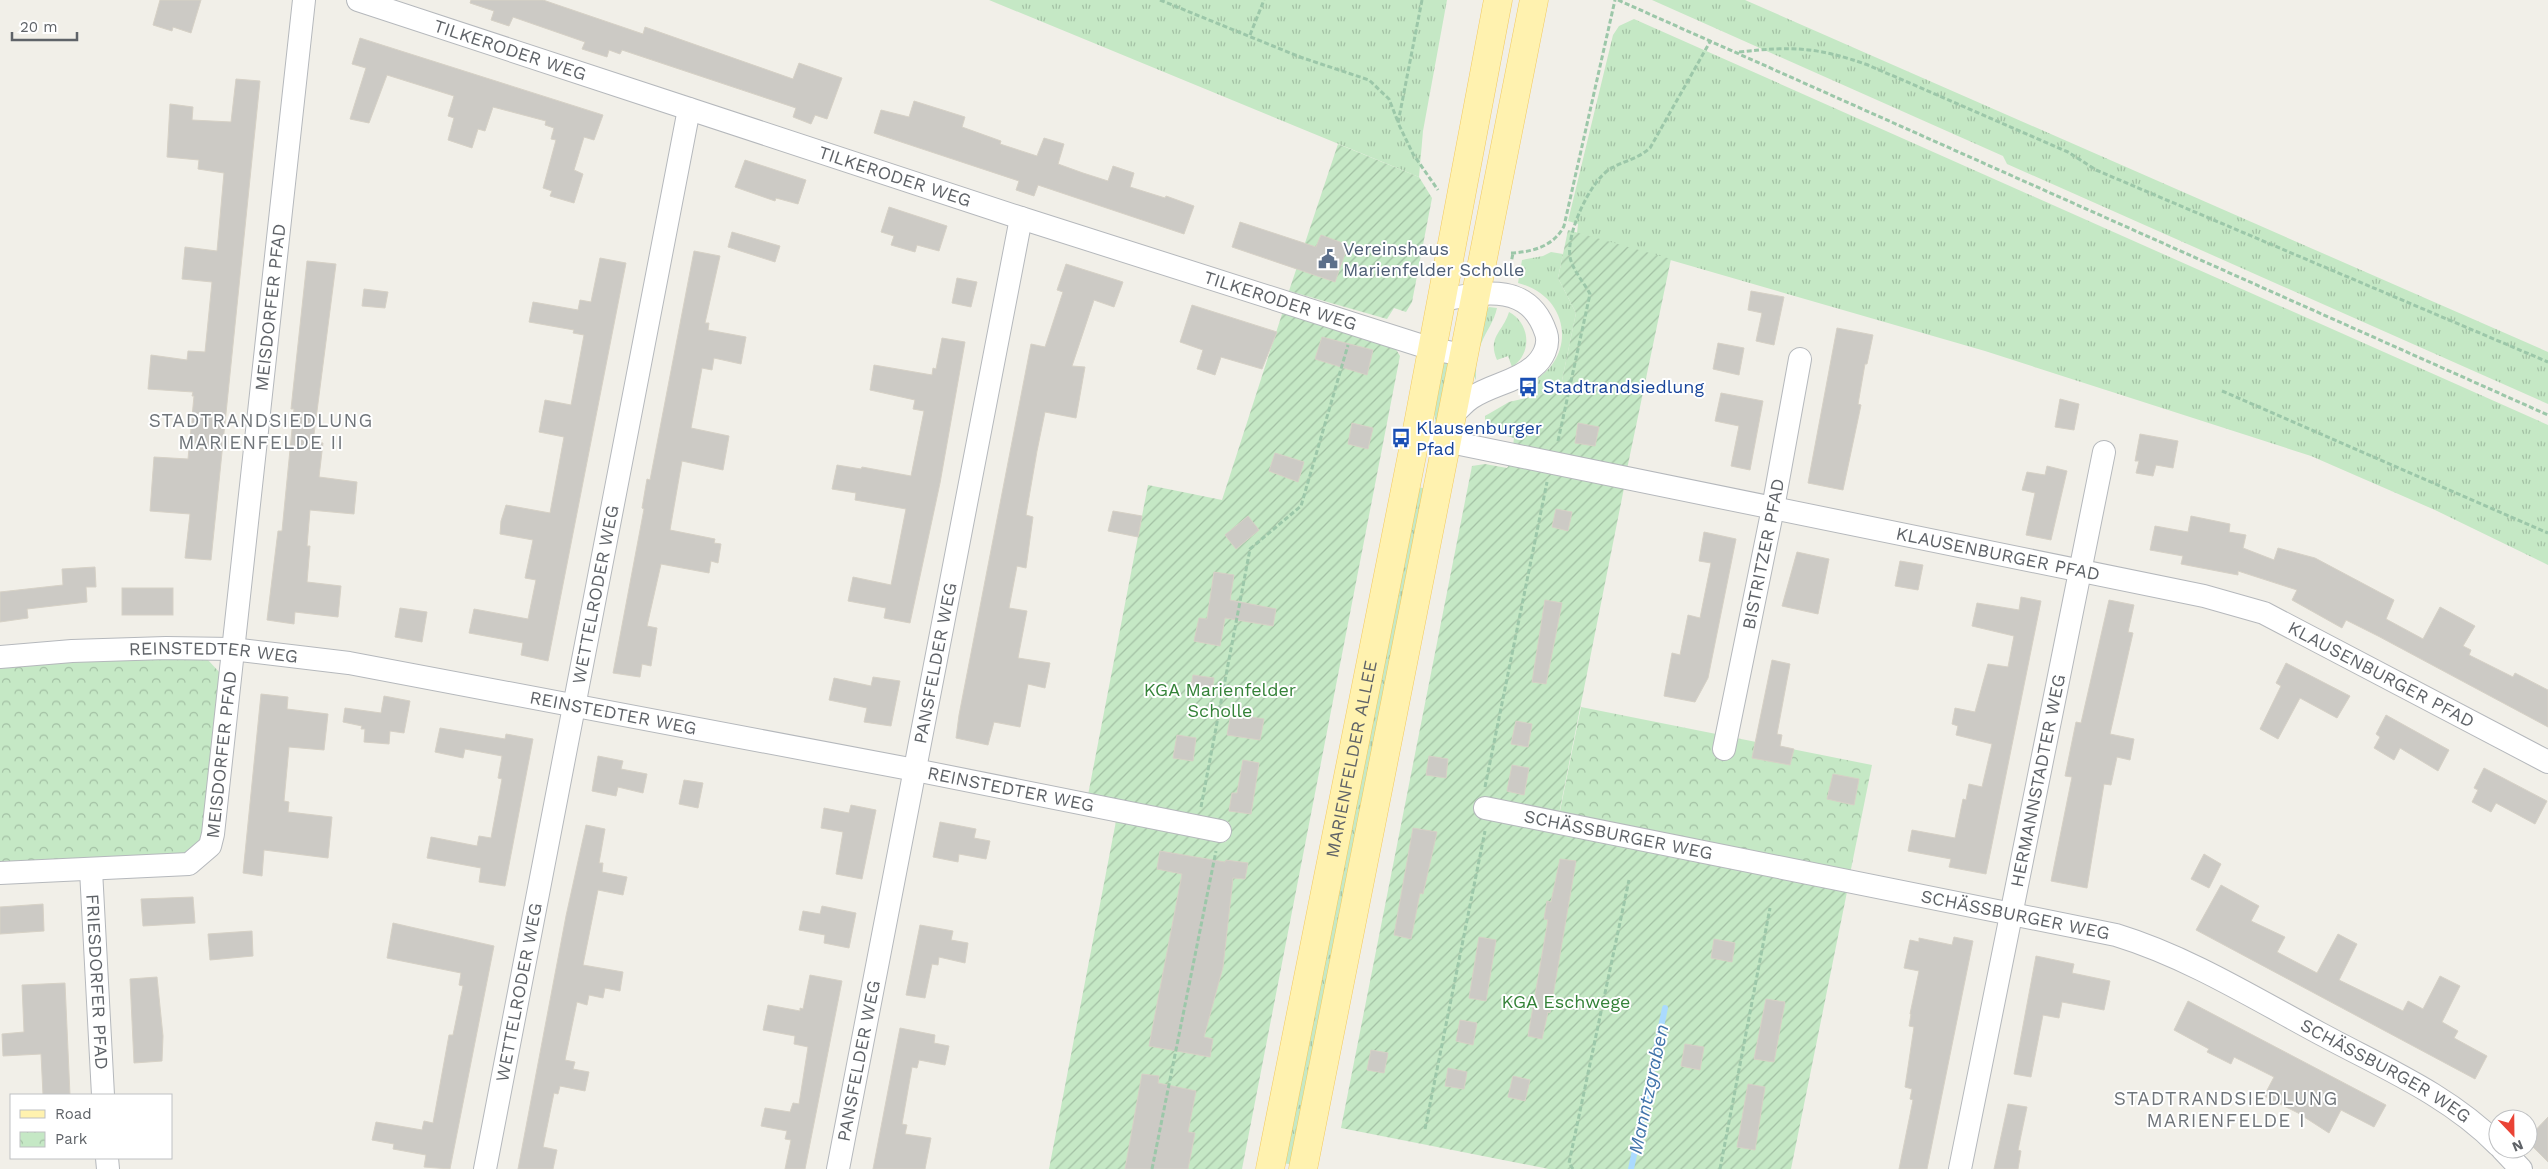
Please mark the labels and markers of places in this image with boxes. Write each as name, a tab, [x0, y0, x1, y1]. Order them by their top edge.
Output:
place label: Vereinshaus Marienfelder Scholle	[1343, 238, 1524, 280]
public building icon: Vereinshaus Marienfelder Scholle	[1317, 248, 1339, 270]
bus stop icon: Stadtrandsiedlung	[1517, 376, 1539, 398]
place label: Stadtrandsiedlung	[1543, 376, 1705, 397]
place label: Klausenburger Pfad	[1416, 417, 1542, 459]
bus stop icon: Klausenburger Pfad	[1390, 427, 1412, 449]

